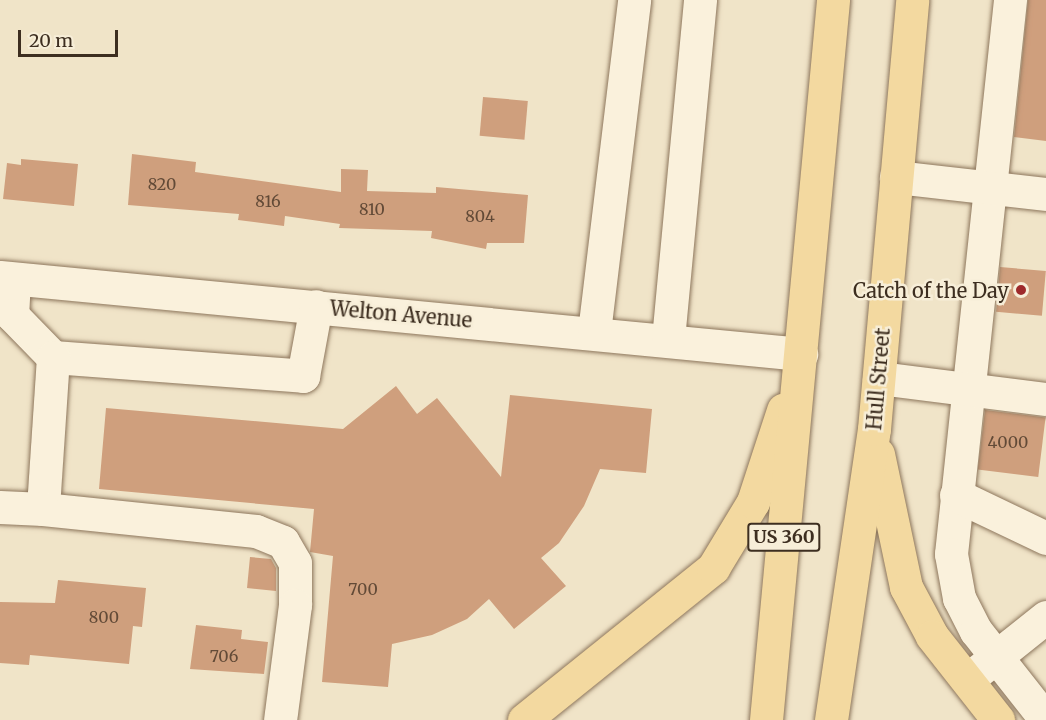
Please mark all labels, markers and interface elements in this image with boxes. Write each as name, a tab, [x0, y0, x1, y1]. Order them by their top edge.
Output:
scale bar	[21, 18, 122, 56]
text: 20 m	[29, 29, 73, 52]
house number: 820	[148, 174, 176, 194]
house number: 816	[255, 191, 281, 211]
house number: 810	[359, 199, 385, 219]
house number: 804	[465, 206, 495, 226]
place label: Catch of the Day	[853, 278, 1009, 302]
marker: Catch of the Day	[1014, 283, 1028, 297]
street label: Welton Avenue	[329, 296, 473, 332]
street label: Hull Street	[862, 327, 894, 431]
house number: 4000	[988, 432, 1028, 452]
road number: US 360	[746, 522, 822, 552]
house number: 700	[348, 579, 378, 599]
house number: 800	[89, 607, 119, 627]
house number: 706	[210, 646, 238, 666]

